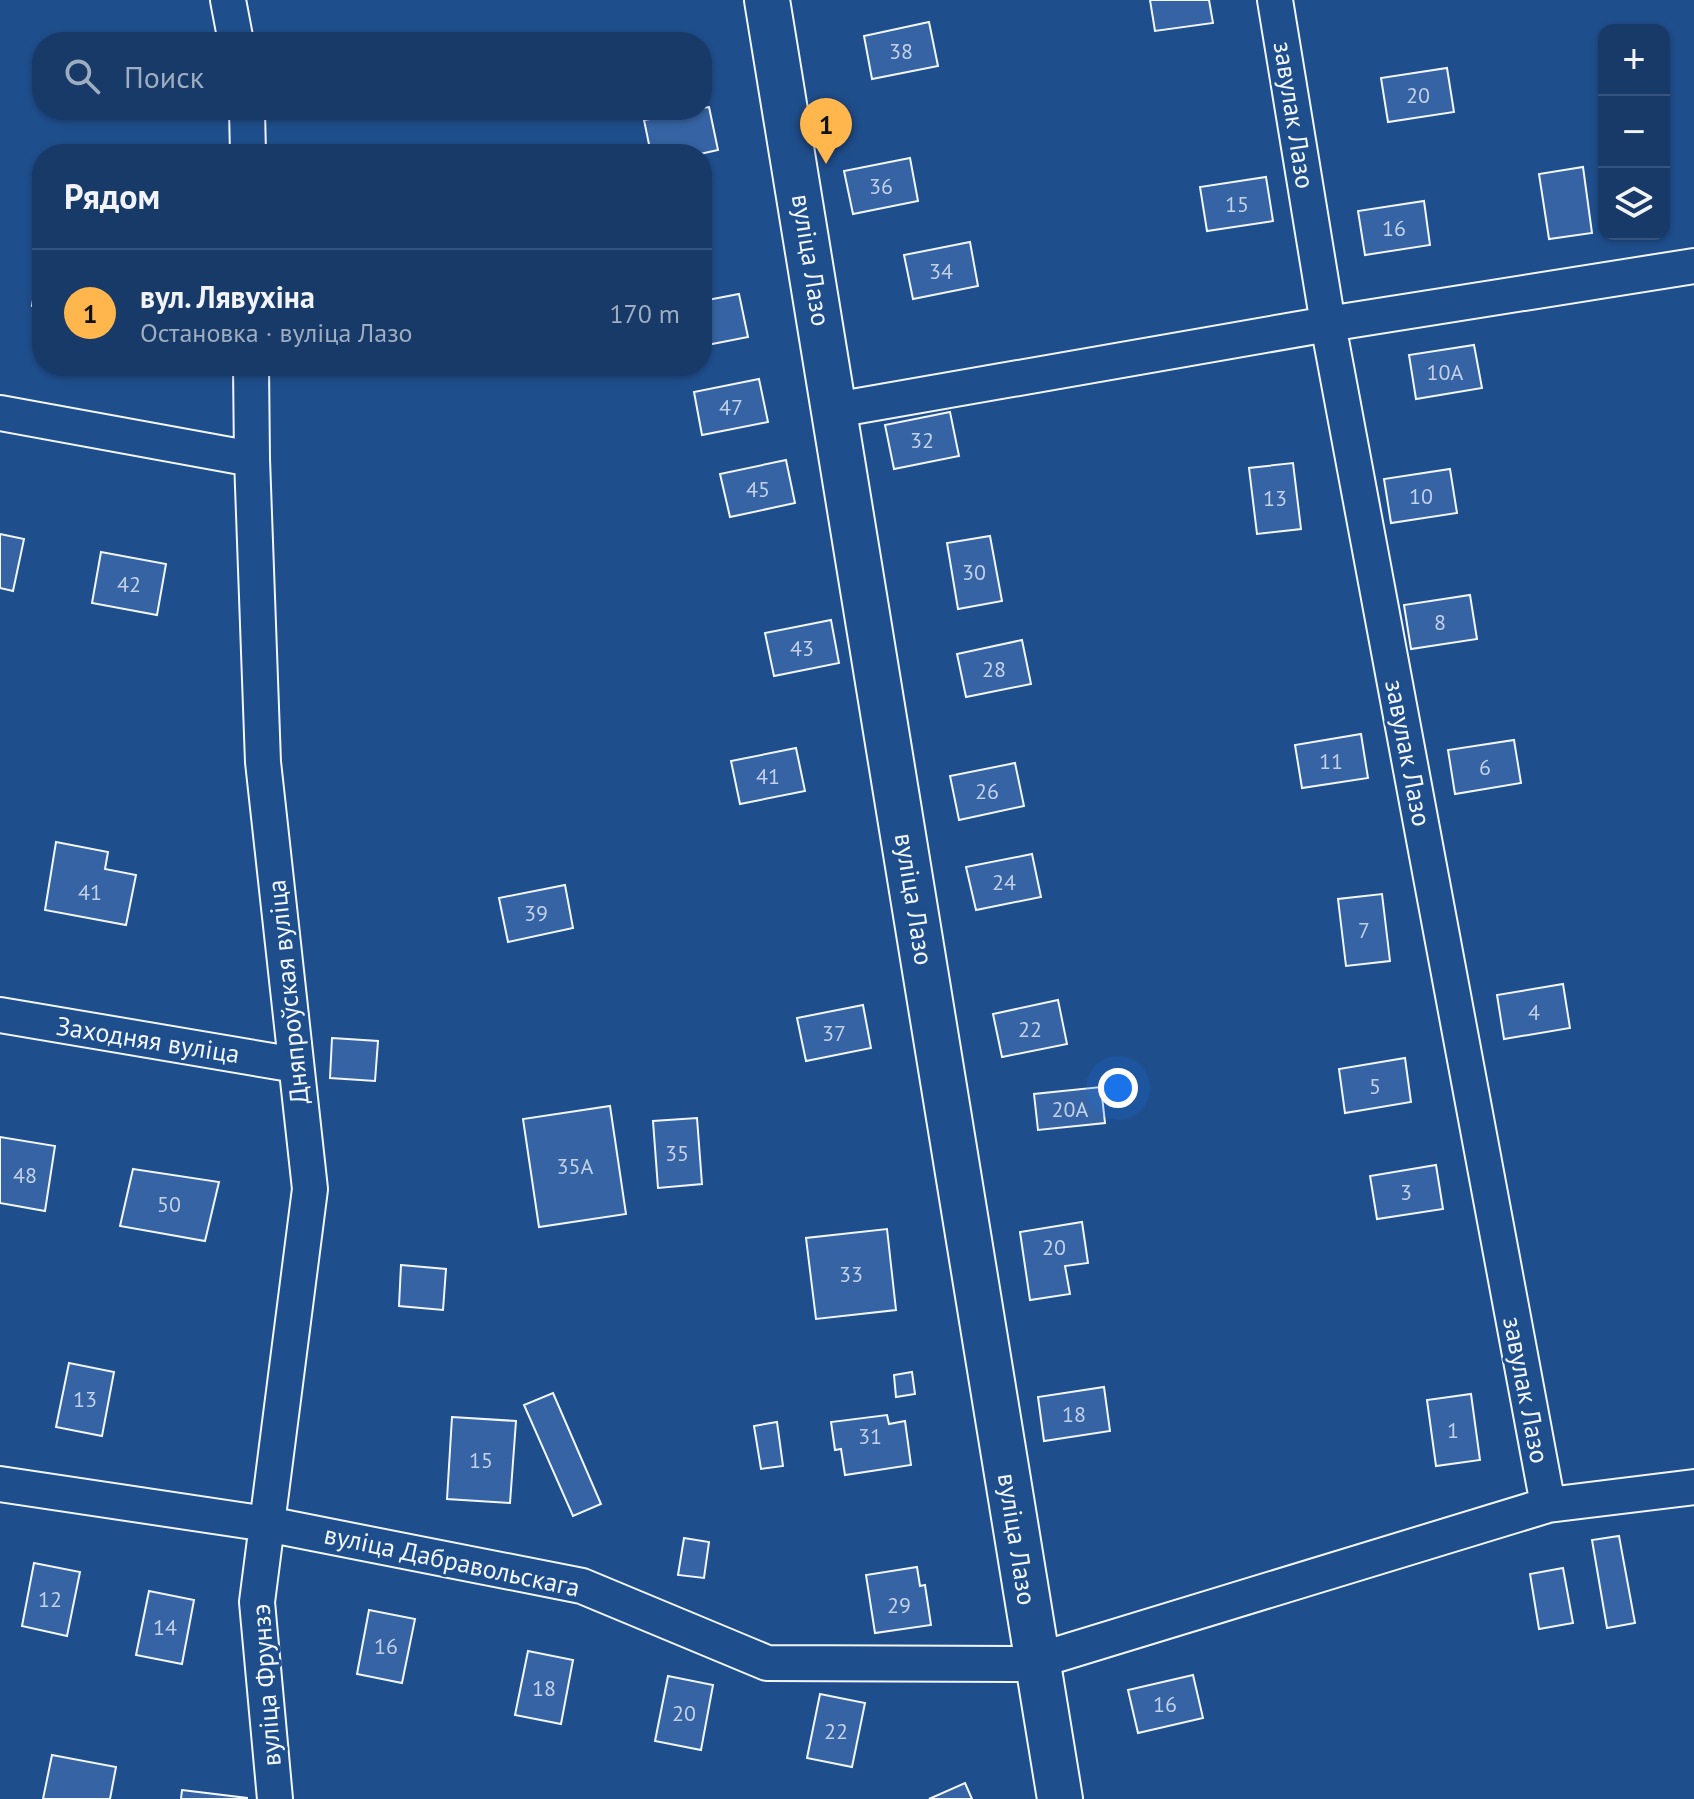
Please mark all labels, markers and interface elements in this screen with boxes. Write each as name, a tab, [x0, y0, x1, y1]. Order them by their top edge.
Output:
map controls	[1598, 24, 1670, 240]
button: +	[1598, 24, 1670, 96]
search box	[32, 32, 712, 120]
house number: 38	[889, 37, 913, 65]
street label: завулак Лазо	[1267, 39, 1322, 191]
icon: search	[60, 54, 104, 98]
text: Поиск	[124, 57, 204, 96]
house number: 20	[1406, 81, 1430, 109]
button: −	[1598, 96, 1670, 168]
pin: 1	[800, 98, 852, 164]
button: layers	[1598, 168, 1670, 240]
house number: 36	[869, 172, 893, 200]
text: Рядом	[64, 174, 160, 218]
house number: 15	[1225, 190, 1249, 218]
street label: вуліца Лазо	[785, 192, 838, 328]
house number: 16	[1382, 214, 1406, 242]
house number: 34	[929, 257, 953, 285]
text: вул. Лявухіна	[140, 277, 315, 316]
text: 1	[83, 297, 97, 330]
text: 170 m	[609, 297, 680, 330]
text: Остановка · вуліца Лазо	[140, 316, 413, 349]
house number: 10А	[1427, 358, 1464, 386]
house number: 47	[719, 393, 743, 421]
house number: 32	[910, 426, 934, 454]
house number: 45	[746, 475, 770, 503]
house number: 10	[1409, 482, 1433, 510]
house number: 13	[1263, 484, 1287, 512]
house number: 30	[962, 558, 986, 586]
house number: 42	[117, 570, 141, 598]
house number: 8	[1434, 608, 1446, 636]
house number: 43	[790, 634, 814, 662]
house number: 28	[982, 655, 1006, 683]
street label: завулак Лазо	[1378, 677, 1439, 829]
house number: 11	[1319, 747, 1343, 775]
house number: 6	[1479, 753, 1491, 781]
house number: 41	[756, 762, 780, 790]
house number: 26	[975, 777, 999, 805]
street label: вуліца Лазо	[888, 831, 941, 967]
house number: 24	[992, 868, 1016, 896]
house number: 41	[78, 878, 102, 906]
street label: Дняпроўская вуліца	[259, 878, 316, 1106]
house number: 39	[524, 899, 548, 927]
house number: 7	[1358, 916, 1370, 944]
house number: 4	[1528, 998, 1540, 1026]
street label: Заходняя вуліца	[54, 1009, 242, 1070]
house number: 22	[1018, 1015, 1042, 1043]
house number: 37	[822, 1019, 846, 1047]
your location	[1098, 1068, 1138, 1108]
house number: 5	[1369, 1072, 1381, 1100]
house number: 20А	[1052, 1095, 1089, 1123]
house number: 35	[665, 1139, 689, 1167]
house number: 35А	[557, 1152, 594, 1180]
house number: 48	[13, 1161, 37, 1189]
house number: 3	[1400, 1178, 1412, 1206]
house number: 50	[157, 1190, 181, 1218]
house number: 20	[1042, 1233, 1066, 1261]
house number: 33	[839, 1260, 863, 1288]
street label: завулак Лазо	[1496, 1314, 1557, 1466]
house number: 13	[73, 1385, 97, 1413]
house number: 18	[1062, 1400, 1086, 1428]
house number: 1	[1447, 1416, 1459, 1444]
house number: 31	[858, 1422, 882, 1450]
house number: 15	[469, 1446, 493, 1474]
street label: вуліца Лазо	[991, 1471, 1044, 1607]
street label: вуліца Дабравольскага	[321, 1517, 583, 1604]
house number: 12	[38, 1585, 62, 1613]
house number: 29	[887, 1591, 911, 1619]
street label: вуліца Фрунзэ	[243, 1603, 288, 1767]
house number: 14	[153, 1613, 177, 1641]
house number: 16	[374, 1632, 398, 1660]
house number: 18	[532, 1674, 556, 1702]
house number: 16	[1153, 1690, 1177, 1718]
house number: 20	[672, 1699, 696, 1727]
house number: 22	[824, 1717, 848, 1745]

